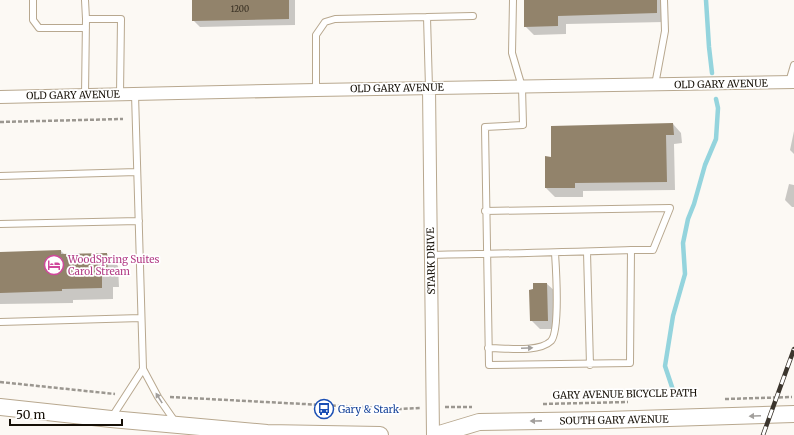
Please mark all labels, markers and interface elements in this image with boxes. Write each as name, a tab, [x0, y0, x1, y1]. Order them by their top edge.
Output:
house number: 1200	[231, 4, 249, 14]
street label: OLD GARY AVENUE	[674, 77, 769, 91]
street label: OLD GARY AVENUE	[350, 81, 445, 95]
street label: OLD GARY AVENUE	[26, 88, 121, 102]
street label: STARK DRIVE	[424, 227, 438, 295]
place label: WoodSpring Suites Carol Stream	[67, 253, 159, 278]
hotel icon: WoodSpring Suites Carol Stream	[43, 254, 65, 276]
one-way arrow	[521, 344, 533, 351]
street label: GARY AVENUE BICYCLE PATH	[553, 386, 697, 402]
one-way arrow	[155, 393, 163, 403]
bus stop icon: Gary & Stark	[313, 398, 335, 420]
scale bar	[10, 401, 122, 427]
place label: Gary & Stark	[338, 403, 400, 416]
text: 50 m	[16, 407, 45, 422]
street label: SOUTH GARY AVENUE	[559, 413, 669, 427]
one-way arrow	[748, 413, 761, 419]
one-way arrow	[529, 418, 542, 424]

